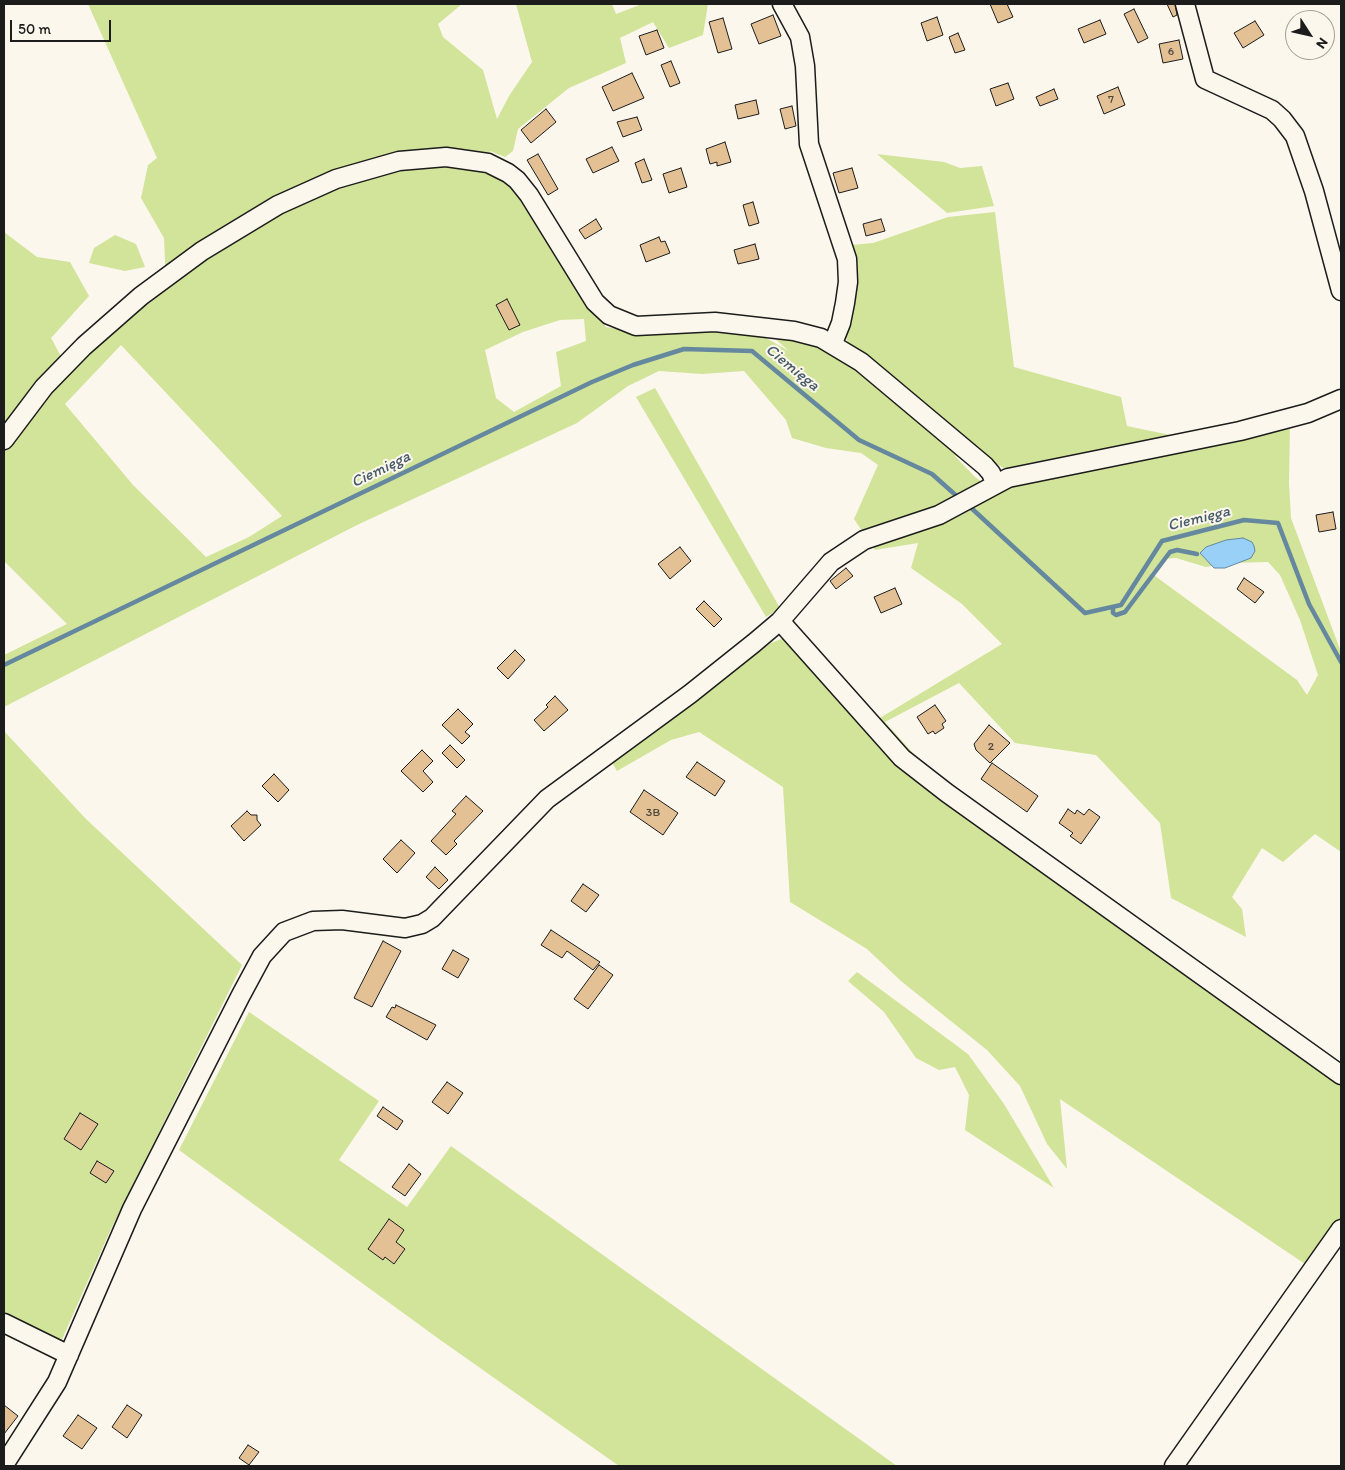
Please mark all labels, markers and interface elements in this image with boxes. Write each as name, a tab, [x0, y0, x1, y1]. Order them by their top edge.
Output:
scale bar	[12, 10, 114, 42]
north arrow	[1285, 10, 1335, 60]
text: 50 m	[18, 20, 51, 38]
text: N	[1312, 35, 1332, 52]
house number: 6	[1168, 45, 1174, 59]
house number: 7	[1108, 93, 1114, 107]
water label: Ciemięga	[761, 341, 823, 395]
water label: Ciemięga	[348, 447, 414, 493]
water label: Ciemięga	[1166, 502, 1232, 536]
house number: 2	[988, 740, 994, 754]
house number: 3B	[646, 806, 660, 820]

